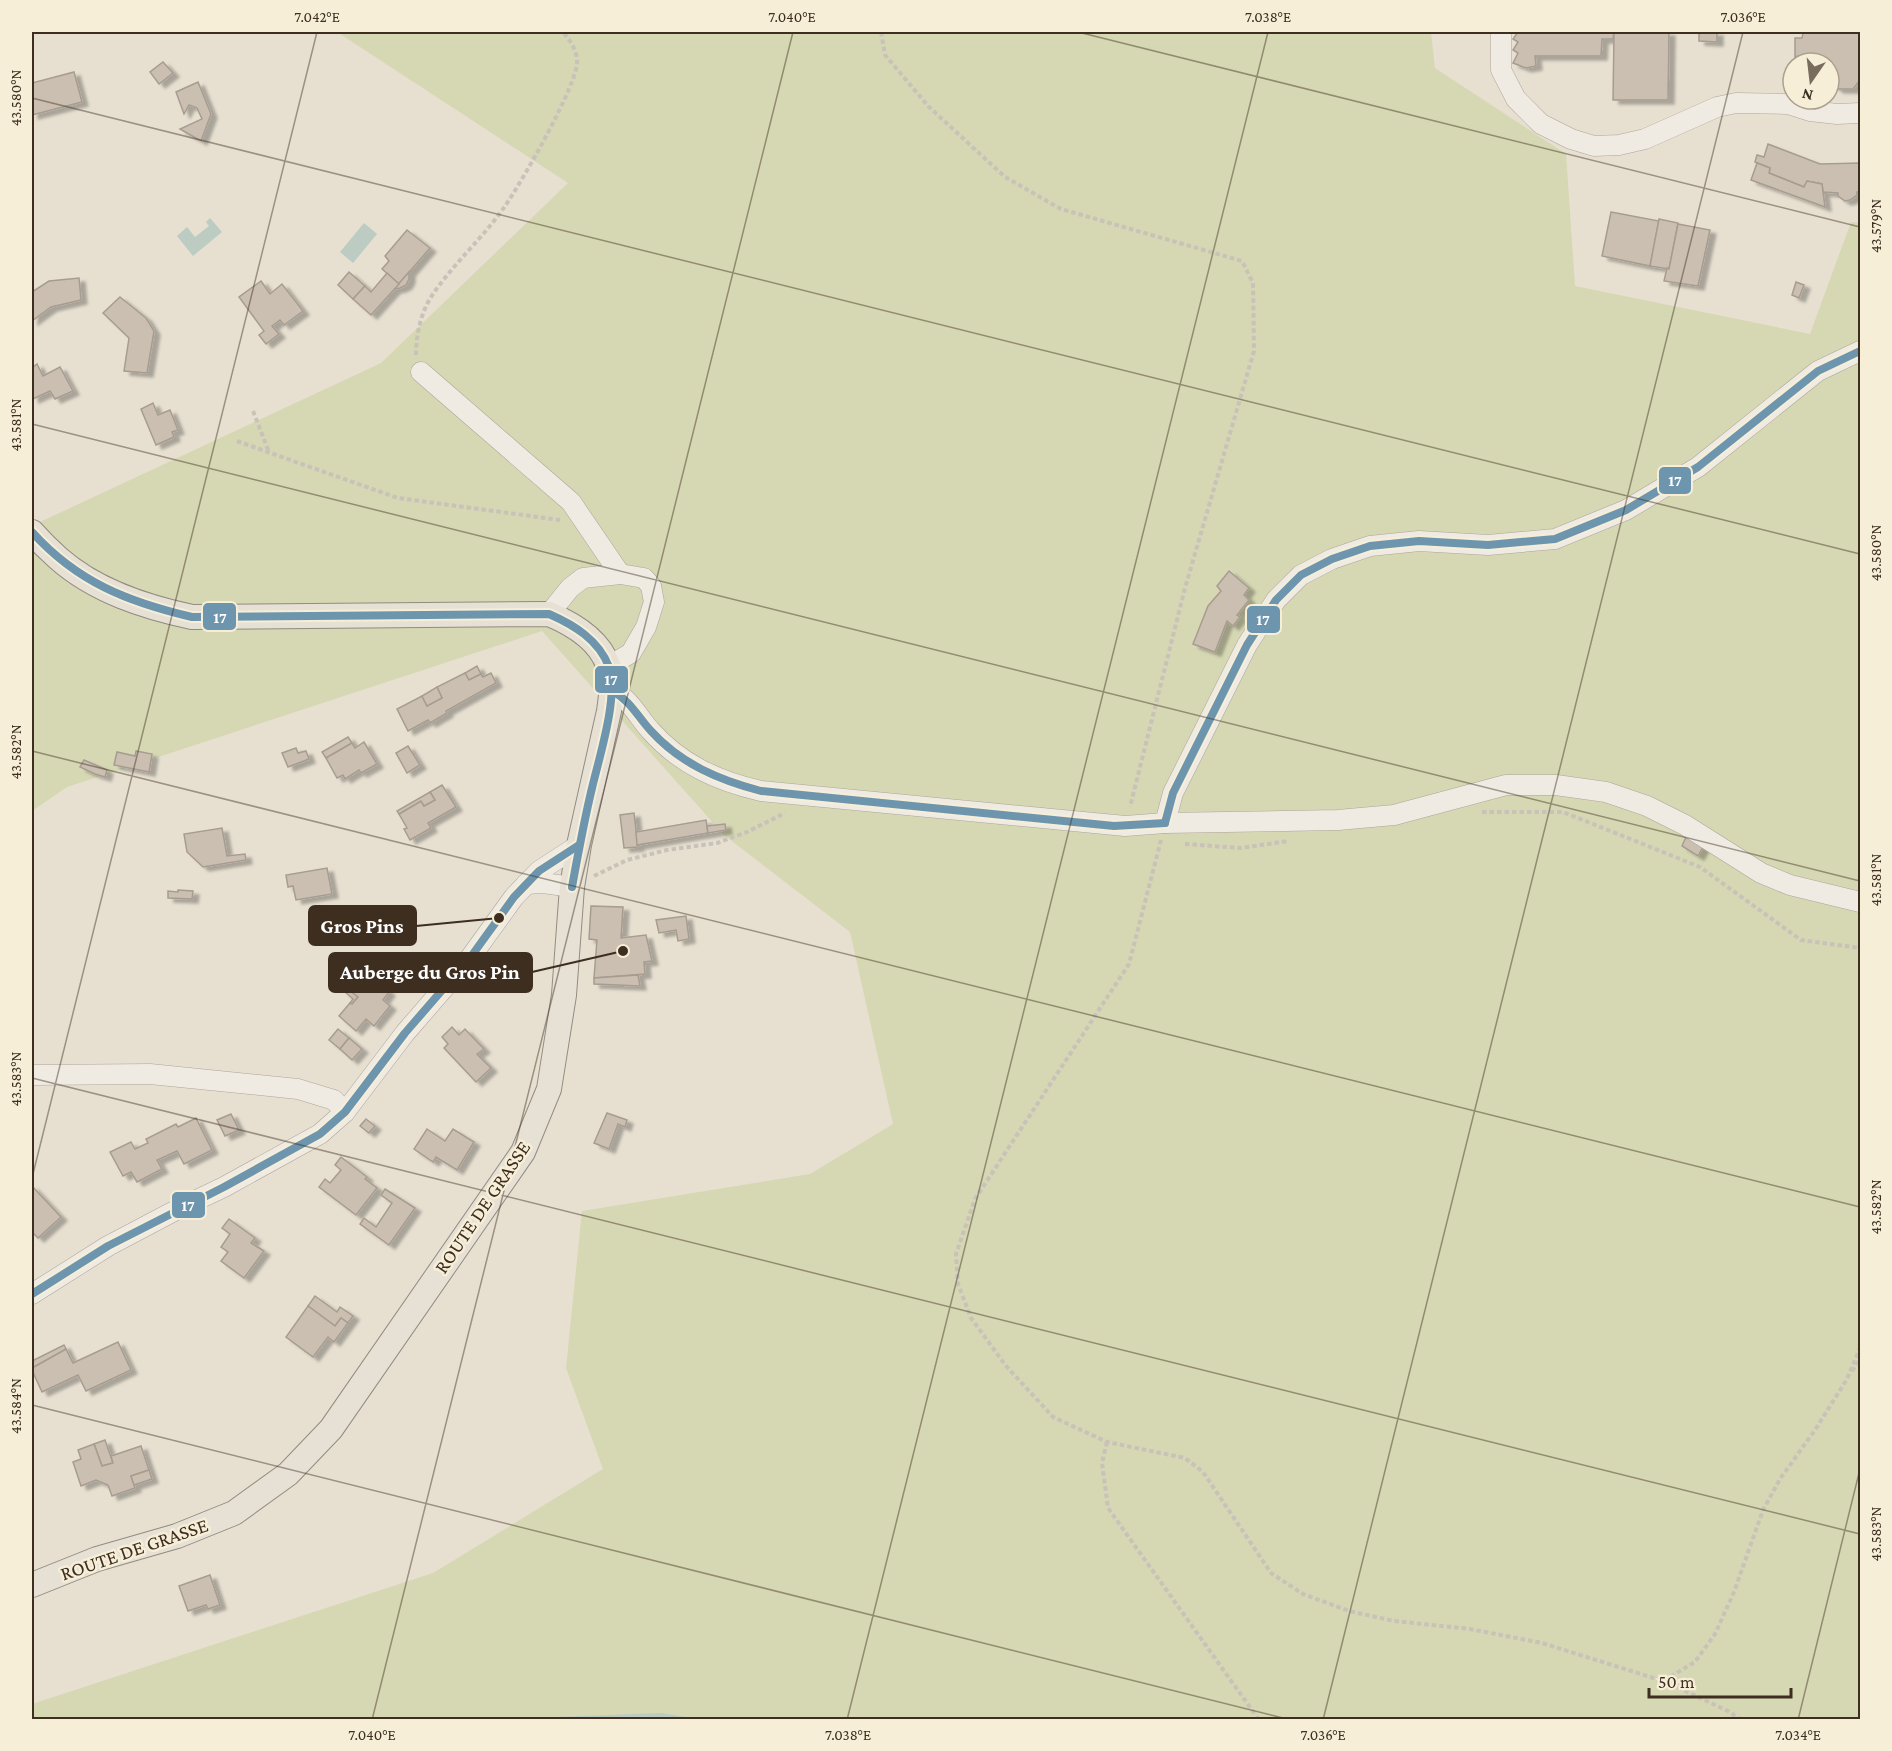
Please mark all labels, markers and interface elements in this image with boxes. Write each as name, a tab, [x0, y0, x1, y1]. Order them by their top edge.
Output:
text: 7.042°E	[294, 9, 340, 25]
text: 7.040°E	[768, 9, 816, 25]
text: 7.038°E	[1245, 9, 1291, 25]
text: 7.036°E	[1720, 9, 1766, 25]
north arrow	[1781, 51, 1841, 111]
text: 43.580°N	[8, 70, 24, 126]
text: N	[1800, 85, 1815, 105]
text: 43.579°N	[1868, 199, 1884, 253]
text: 43.581°N	[8, 398, 24, 451]
line badge: 17	[1658, 466, 1692, 495]
text: 17	[1668, 472, 1682, 489]
text: 43.580°N	[1868, 525, 1884, 581]
line badge: 17	[202, 602, 237, 631]
line badge: 17	[1246, 605, 1281, 634]
text: 17	[213, 609, 227, 626]
text: 17	[1256, 611, 1270, 628]
line badge: 17	[594, 665, 629, 694]
text: 17	[604, 671, 618, 688]
text: 43.582°N	[8, 724, 24, 780]
text: 43.581°N	[1868, 853, 1884, 906]
callout: Gros Pins	[309, 906, 416, 945]
text: Gros Pins	[320, 914, 404, 938]
callout: Auberge du Gros Pin	[329, 953, 532, 992]
text: Auberge du Gros Pin	[339, 960, 520, 984]
text: 43.583°N	[8, 1051, 24, 1106]
street label: ROUTE DE GRASSE	[430, 1137, 534, 1277]
text: 43.582°N	[1868, 1179, 1884, 1235]
line badge: 17	[171, 1191, 206, 1219]
text: 17	[181, 1197, 195, 1214]
text: 43.584°N	[8, 1378, 24, 1434]
text: 43.583°N	[1868, 1506, 1884, 1561]
street label: ROUTE DE GRASSE	[57, 1513, 211, 1585]
scale bar	[1649, 1661, 1792, 1699]
text: 50 m	[1658, 1672, 1695, 1692]
text: 7.040°E	[348, 1727, 396, 1743]
text: 7.038°E	[825, 1727, 871, 1743]
text: 7.036°E	[1300, 1727, 1346, 1743]
text: 7.034°E	[1775, 1727, 1821, 1743]

